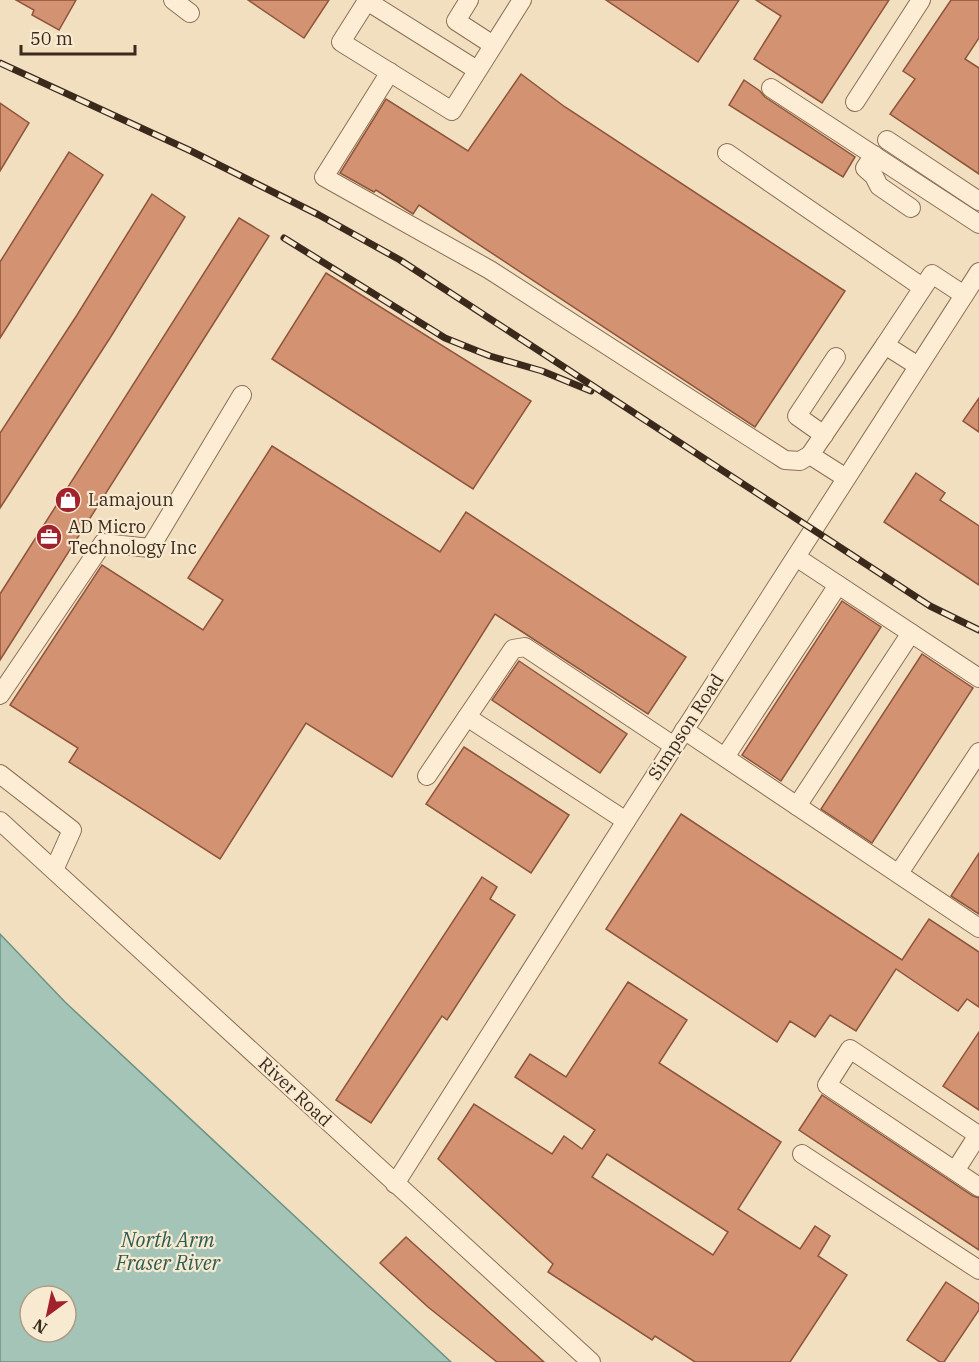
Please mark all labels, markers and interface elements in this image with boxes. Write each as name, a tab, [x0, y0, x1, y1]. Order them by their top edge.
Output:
scale bar	[21, 18, 135, 56]
text: 50 m	[30, 27, 73, 50]
shop icon: Lamajoun	[53, 485, 83, 515]
place label: Lamajoun	[88, 488, 174, 511]
place label: AD Micro Technology Inc	[68, 515, 197, 559]
office icon: AD Micro Technology Inc	[34, 522, 64, 552]
street label: Simpson Road	[643, 669, 728, 784]
street label: River Road	[254, 1052, 337, 1131]
water label: North Arm Fraser River	[115, 1226, 222, 1276]
north arrow	[18, 1284, 78, 1344]
text: N	[29, 1315, 51, 1338]

